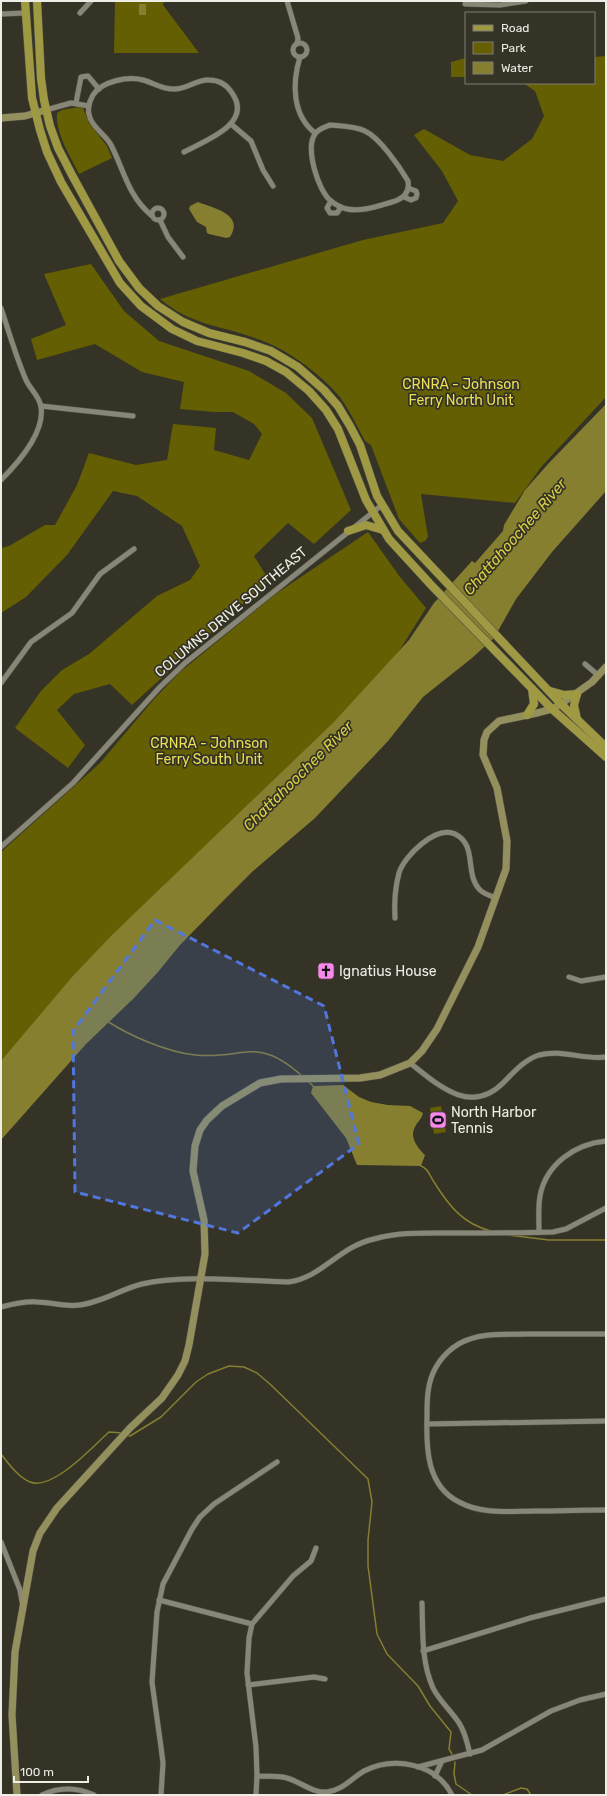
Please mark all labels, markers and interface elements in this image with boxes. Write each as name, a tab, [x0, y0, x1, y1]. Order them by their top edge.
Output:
legend	[465, 12, 595, 84]
text: Road	[501, 21, 529, 35]
text: Park	[501, 41, 527, 55]
text: Water	[501, 61, 533, 75]
park label: CRNRA - Johnson Ferry North Unit	[402, 376, 520, 409]
water label: Chattahoochee River	[460, 474, 571, 599]
street label: COLUMNS DRIVE SOUTHEAST	[151, 543, 311, 681]
water label: Chattahoochee River	[239, 716, 358, 835]
park label: CRNRA - Johnson Ferry South Unit	[150, 735, 268, 768]
church icon: Ignatius House	[316, 961, 336, 981]
place label: Ignatius House	[339, 963, 437, 980]
place label: North Harbor Tennis	[451, 1104, 537, 1137]
sports icon: North Harbor Tennis	[428, 1110, 448, 1130]
scale bar	[14, 1758, 88, 1784]
text: 100 m	[20, 1765, 54, 1779]

